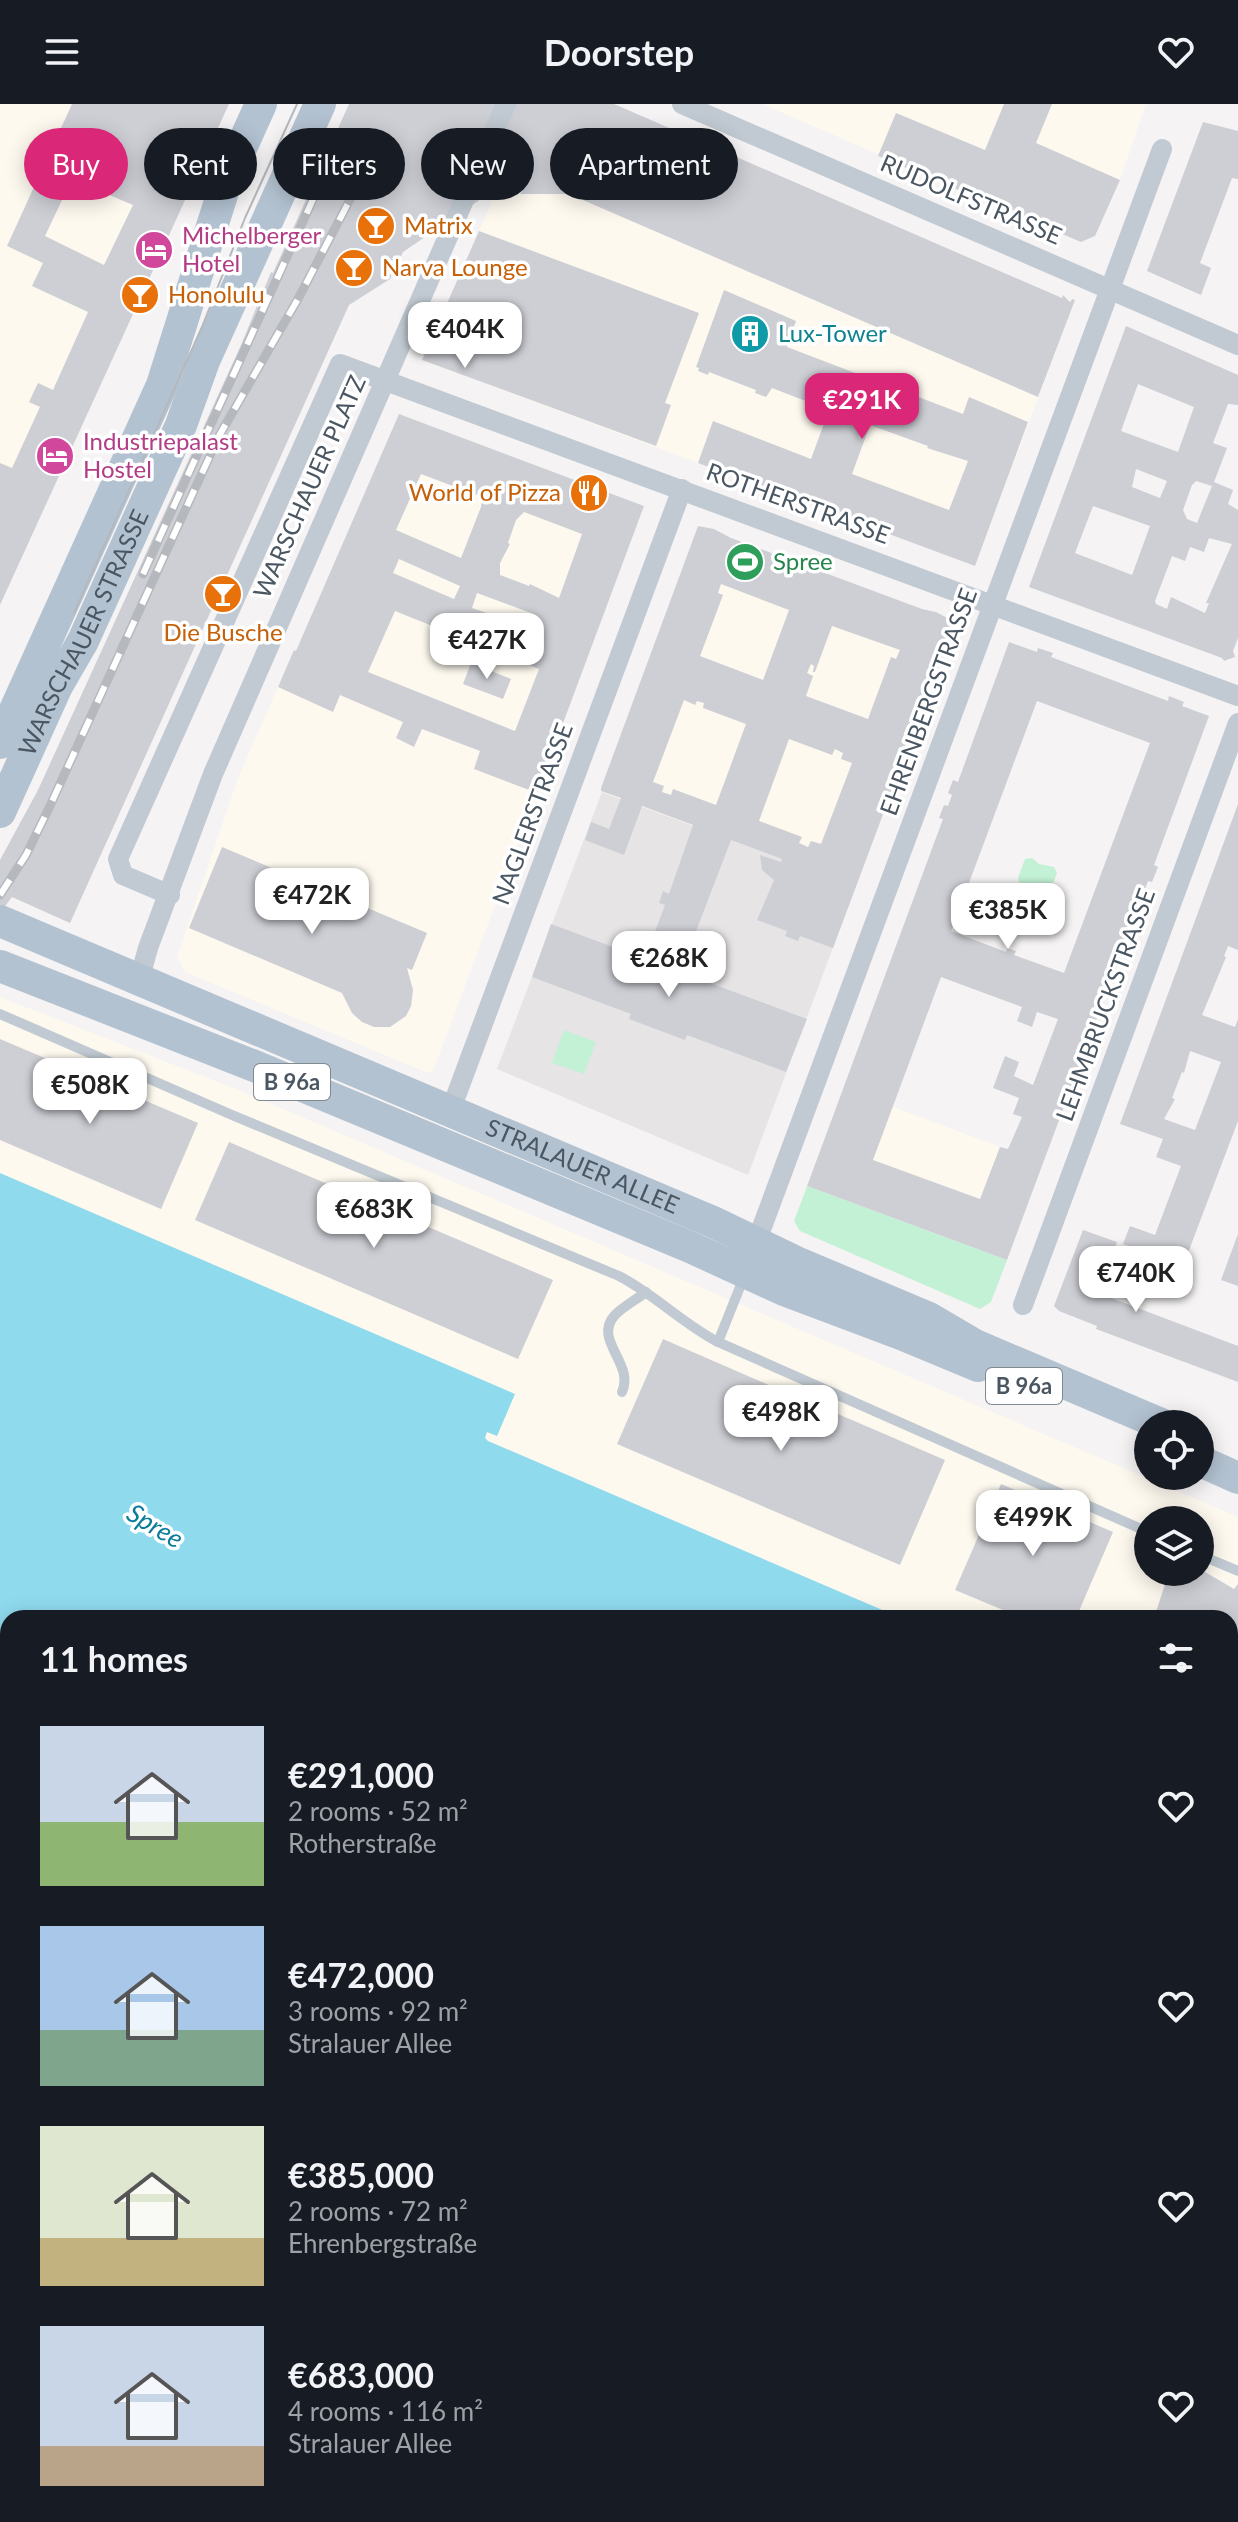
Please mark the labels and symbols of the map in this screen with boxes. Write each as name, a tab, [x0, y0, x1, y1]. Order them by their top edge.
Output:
street label: RUDOLFSTRASSE	[877, 147, 1067, 250]
bar icon: Matrix	[355, 205, 397, 247]
place label: Matrix	[404, 210, 473, 239]
place label: Michelberger Hotel	[182, 220, 322, 277]
hotel icon: Michelberger Hotel	[133, 229, 175, 271]
bar icon: Narva Lounge	[333, 247, 375, 289]
place label: Narva Lounge	[382, 252, 528, 281]
bar icon: Honolulu	[119, 274, 161, 316]
place label: Honolulu	[168, 279, 265, 308]
pin: €404K	[409, 302, 521, 370]
building icon: Lux-Tower	[729, 313, 771, 355]
place label: Lux-Tower	[778, 318, 887, 347]
street label: WARSCHAUER PLATZ	[246, 370, 371, 602]
pin: €291K	[806, 373, 918, 441]
place label: Industriepalast Hostel	[83, 426, 238, 483]
hotel icon: Industriepalast Hostel	[34, 435, 76, 477]
street label: ROTHERSTRASSE	[703, 456, 894, 549]
restaurant icon: World of Pizza	[568, 472, 610, 514]
place label: World of Pizza	[409, 477, 561, 506]
street label: WARSCHAUER STRASSE	[11, 505, 154, 760]
sports icon: Spree	[724, 541, 766, 583]
place label: Spree	[773, 546, 833, 575]
bar icon: Die Busche	[202, 573, 244, 615]
street label: EHRENBERGSTRASSE	[873, 584, 982, 819]
pin: €427K	[431, 613, 543, 681]
place label: Die Busche	[163, 617, 283, 646]
street label: NAGLERSTRASSE	[485, 719, 578, 908]
pin: €472K	[256, 868, 368, 936]
pin: €385K	[952, 883, 1064, 951]
street label: LEHMBRUCKSTRASSE	[1049, 884, 1160, 1125]
pin: €268K	[613, 931, 725, 999]
pin: €508K	[34, 1058, 146, 1126]
road number: B 96a	[254, 1064, 330, 1100]
street label: STRALAUER ALLEE	[482, 1112, 684, 1219]
pin: €683K	[318, 1182, 430, 1250]
pin: €740K	[1080, 1246, 1192, 1314]
road number: B 96a	[986, 1368, 1062, 1404]
pin: €498K	[725, 1385, 837, 1453]
pin: €499K	[977, 1490, 1089, 1558]
water label: Spree	[122, 1496, 189, 1554]

